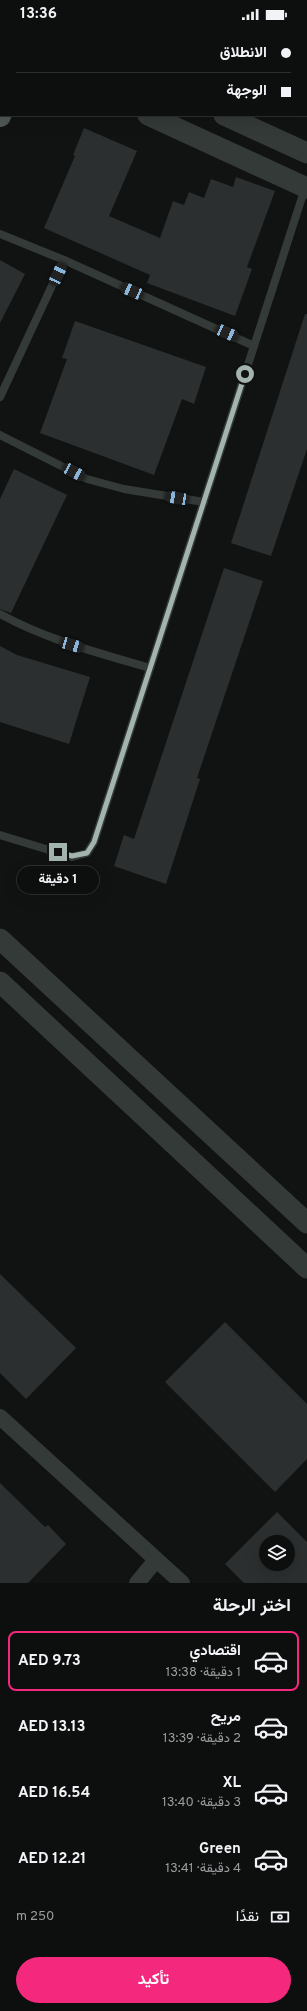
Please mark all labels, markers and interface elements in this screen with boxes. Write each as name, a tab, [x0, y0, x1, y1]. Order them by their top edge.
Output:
text: 13:36	[20, 5, 57, 24]
text: الانطلاق	[220, 44, 267, 63]
text: الوجهة	[226, 82, 267, 101]
car	[47, 261, 69, 287]
car	[119, 281, 145, 301]
car	[214, 323, 240, 343]
route start	[236, 365, 254, 383]
car	[61, 461, 87, 483]
car	[164, 490, 190, 506]
car	[59, 636, 85, 654]
route end	[49, 843, 67, 861]
callout: 1 دقيقة	[17, 866, 99, 894]
text: 1 دقيقة	[38, 872, 78, 888]
map controls	[259, 1535, 295, 1571]
button: layers	[259, 1535, 295, 1571]
text: اختر الرحلة	[213, 1595, 291, 1618]
text: اقتصادي	[189, 1642, 241, 1661]
icon: car	[253, 1643, 289, 1679]
text: AED 9.73	[18, 1652, 81, 1671]
text: 1 دقيقة · 13:38	[166, 1665, 241, 1681]
text: مريح	[211, 1708, 241, 1727]
icon: car	[253, 1709, 289, 1745]
text: AED 13.13	[18, 1718, 86, 1737]
text: 2 دقيقة · 13:39	[163, 1731, 241, 1747]
text: XL	[223, 1774, 241, 1793]
icon: car	[253, 1775, 289, 1811]
text: AED 16.54	[18, 1784, 90, 1803]
text: 3 دقيقة · 13:40	[162, 1795, 241, 1811]
text: Green	[199, 1840, 241, 1859]
icon: car	[253, 1841, 289, 1877]
text: AED 12.21	[18, 1850, 86, 1869]
text: 4 دقيقة · 13:41	[165, 1861, 241, 1877]
icon: cash	[269, 1906, 291, 1928]
text: نقدًا	[236, 1908, 259, 1927]
text: 250 m	[16, 1909, 54, 1925]
button: تأكيد	[16, 1957, 291, 2003]

